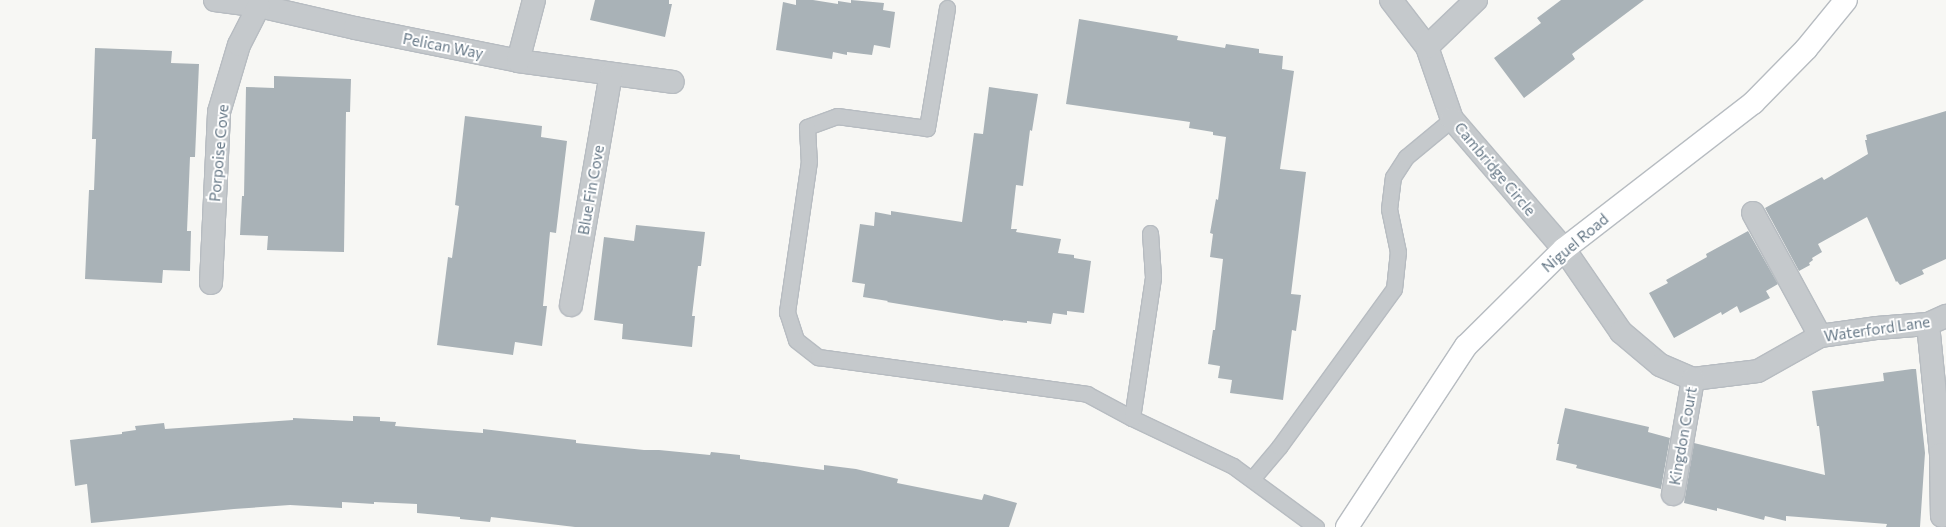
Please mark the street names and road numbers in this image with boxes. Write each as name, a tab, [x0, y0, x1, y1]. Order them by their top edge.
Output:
street label: Pelican Way	[401, 29, 485, 63]
street label: Porpoise Cove	[206, 104, 232, 202]
street label: Cambridge Circle	[1451, 119, 1539, 219]
street label: Blue Fin Cove	[574, 144, 608, 236]
street label: Niguel Road	[1538, 210, 1612, 276]
street label: Waterford Lane	[1823, 313, 1931, 345]
street label: Kingdon Court	[1666, 385, 1700, 487]

